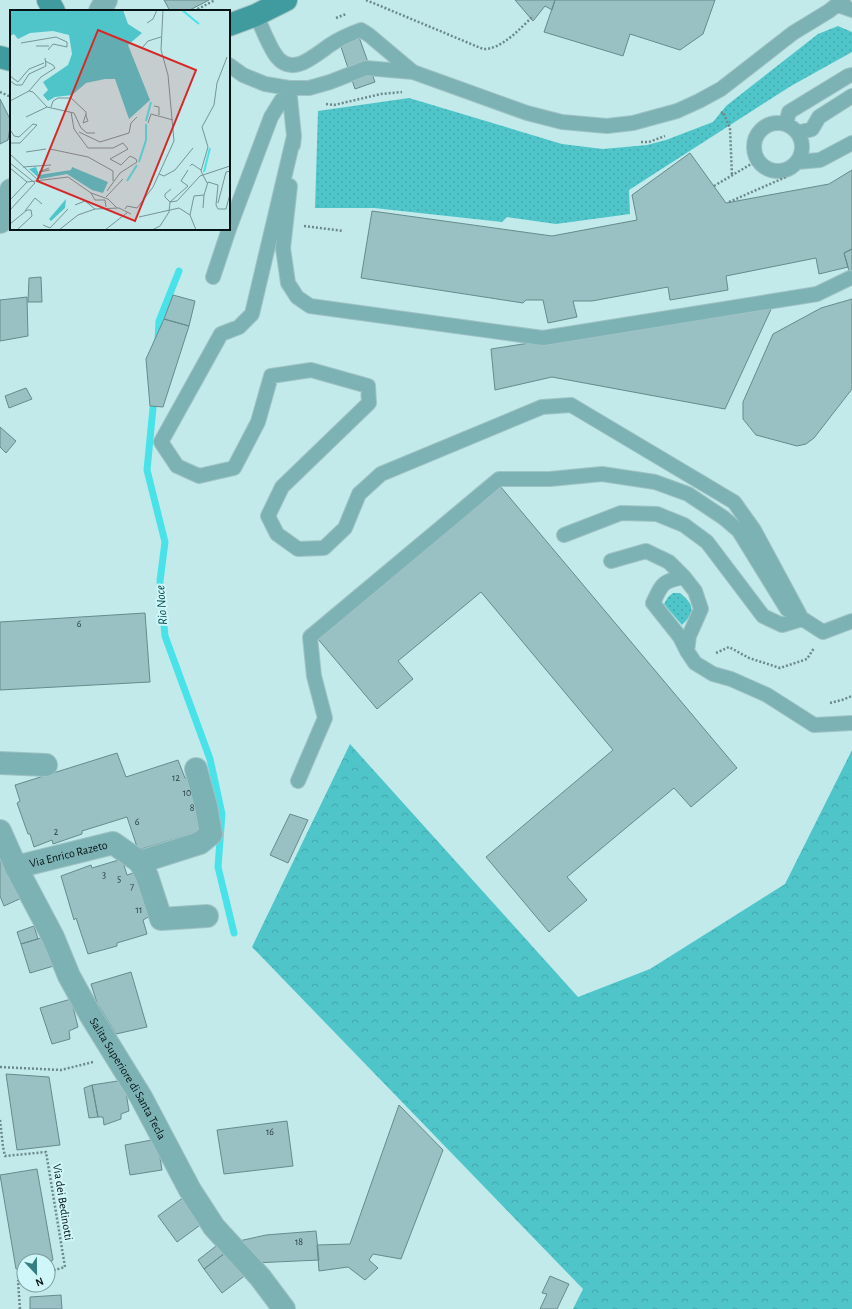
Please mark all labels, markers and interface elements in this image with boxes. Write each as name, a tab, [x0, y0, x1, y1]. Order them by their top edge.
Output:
inset map	[10, 10, 230, 230]
water label: Rio Noce	[154, 585, 170, 625]
house number: 6	[77, 619, 82, 629]
house number: 12	[172, 773, 180, 783]
house number: 10	[183, 788, 191, 798]
house number: 8	[190, 803, 195, 813]
house number: 6	[135, 817, 140, 827]
house number: 2	[54, 827, 59, 837]
street label: Via Enrico Razeto	[28, 839, 109, 869]
house number: 3	[102, 870, 106, 880]
house number: 5	[117, 874, 121, 884]
house number: 7	[130, 882, 134, 892]
house number: 11	[136, 905, 142, 915]
street label: Salita Superiore di Santa Tecla	[88, 1016, 168, 1142]
house number: 16	[266, 1127, 274, 1137]
street label: Via dei Bedinotti	[51, 1163, 75, 1241]
house number: 18	[295, 1237, 303, 1247]
north arrow	[16, 1253, 56, 1293]
text: N	[34, 1275, 45, 1288]

